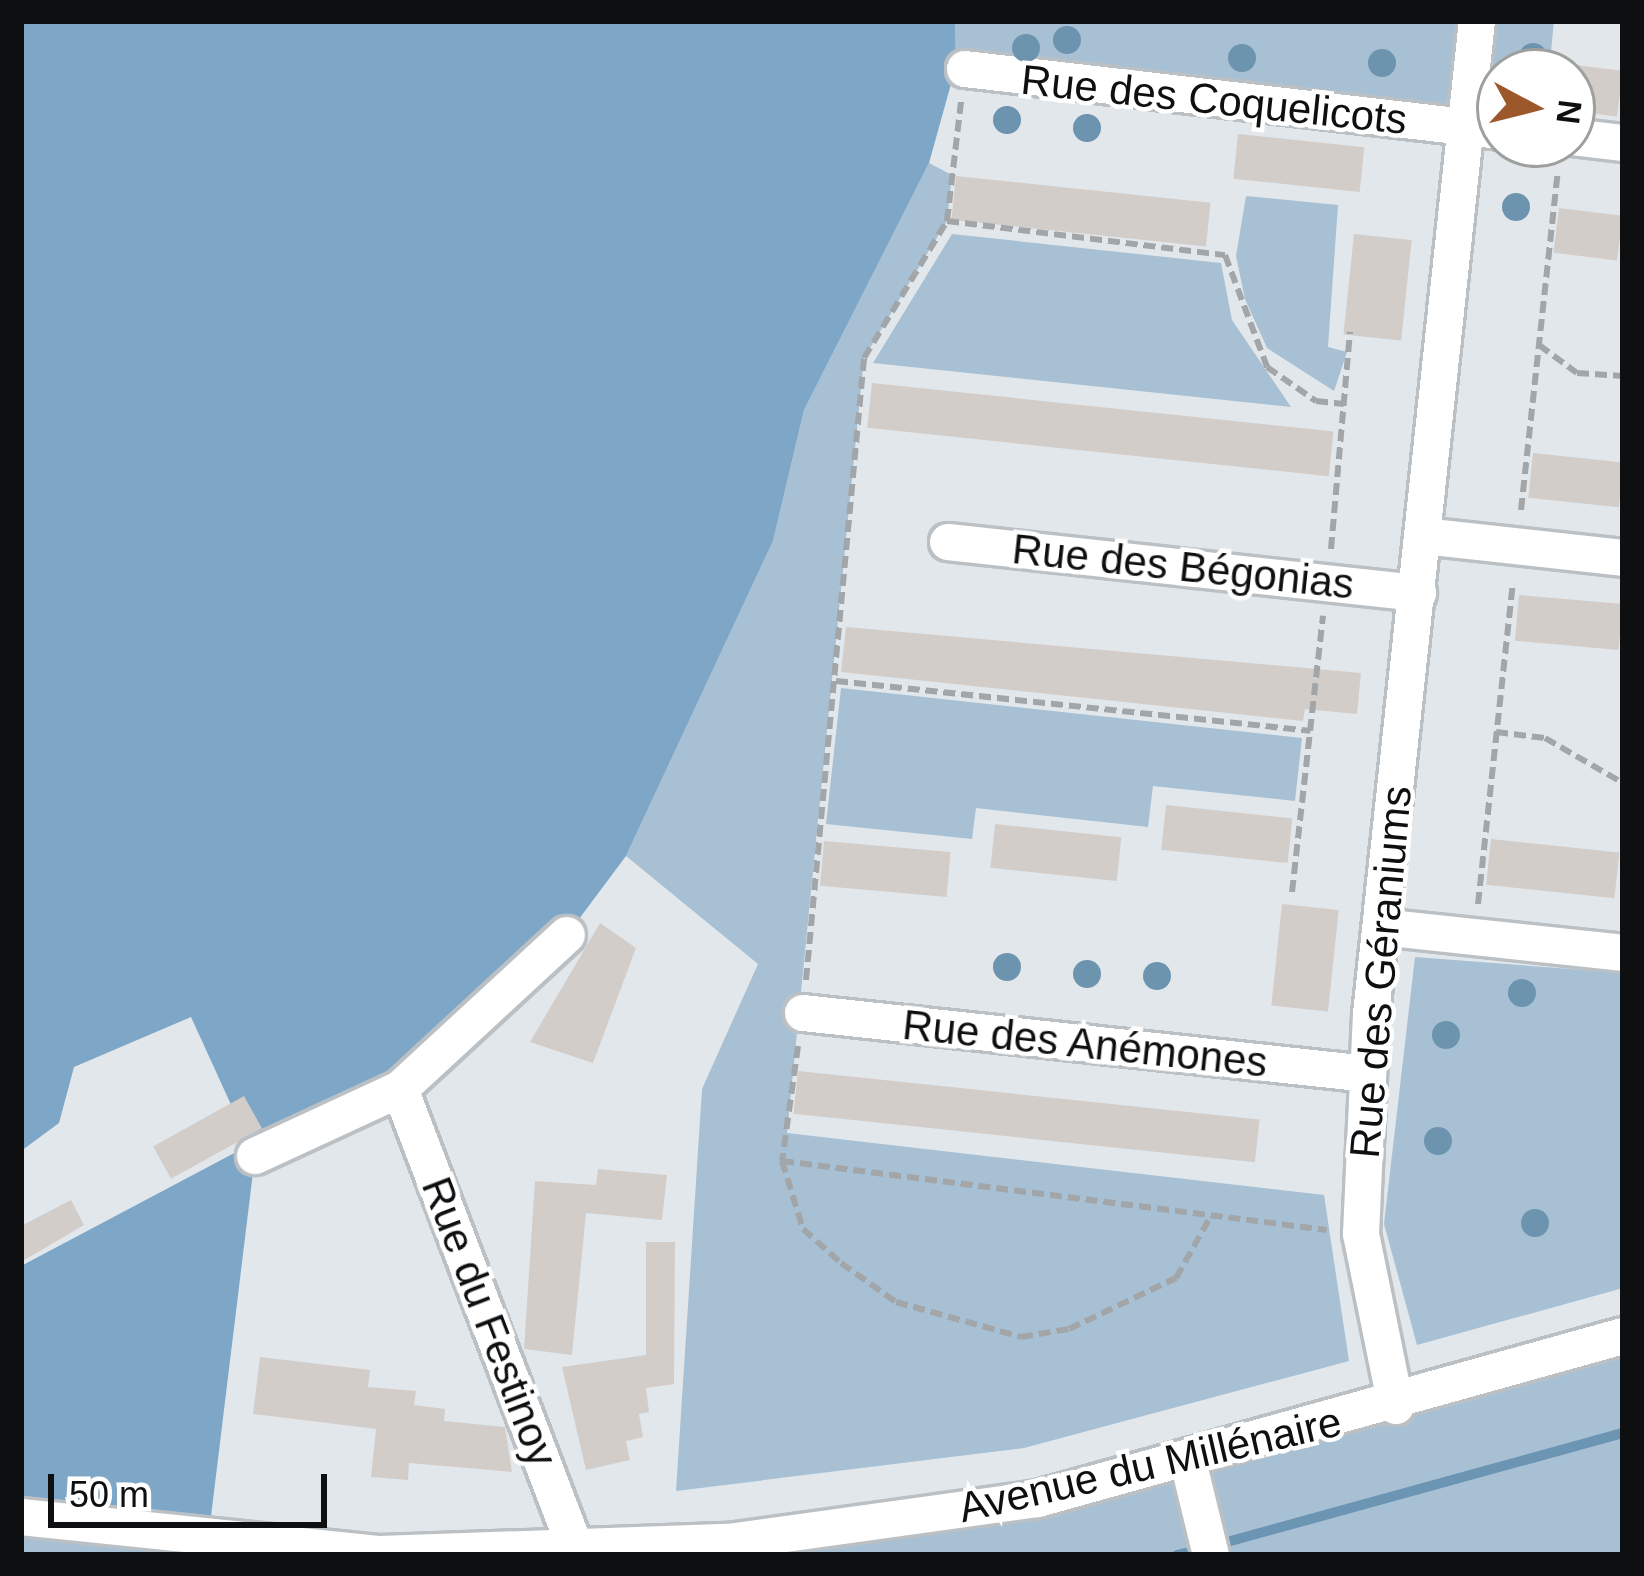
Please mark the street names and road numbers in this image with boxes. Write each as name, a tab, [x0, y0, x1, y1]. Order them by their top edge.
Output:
street label: Rue des Coquelicots	[1019, 55, 1409, 145]
street label: Rue des Bégonias	[1010, 524, 1356, 610]
street label: Rue des Géraniums	[1340, 784, 1422, 1160]
street label: Rue des Anémones	[899, 1000, 1271, 1088]
street label: Rue du Festinoy	[411, 1170, 567, 1474]
street label: Avenue du Millénaire	[954, 1396, 1346, 1534]

